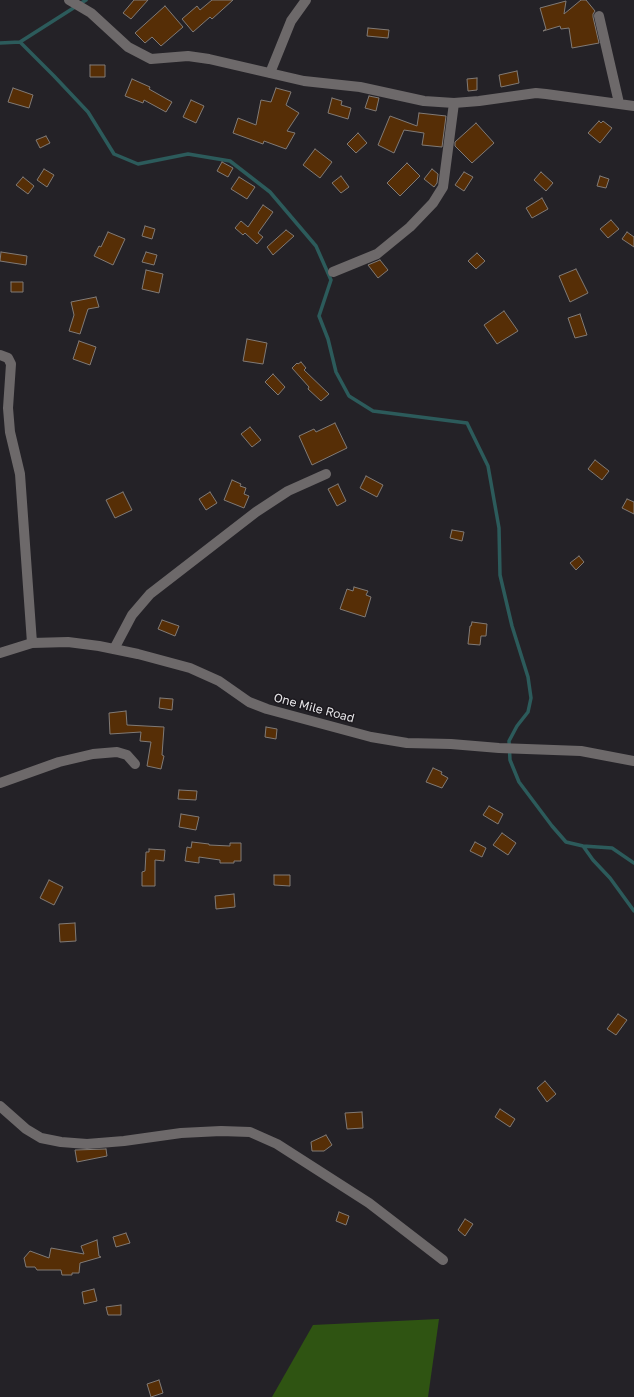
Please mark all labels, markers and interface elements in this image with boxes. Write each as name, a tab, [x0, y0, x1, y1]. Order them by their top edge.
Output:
street label: One Mile Road	[272, 690, 356, 726]

